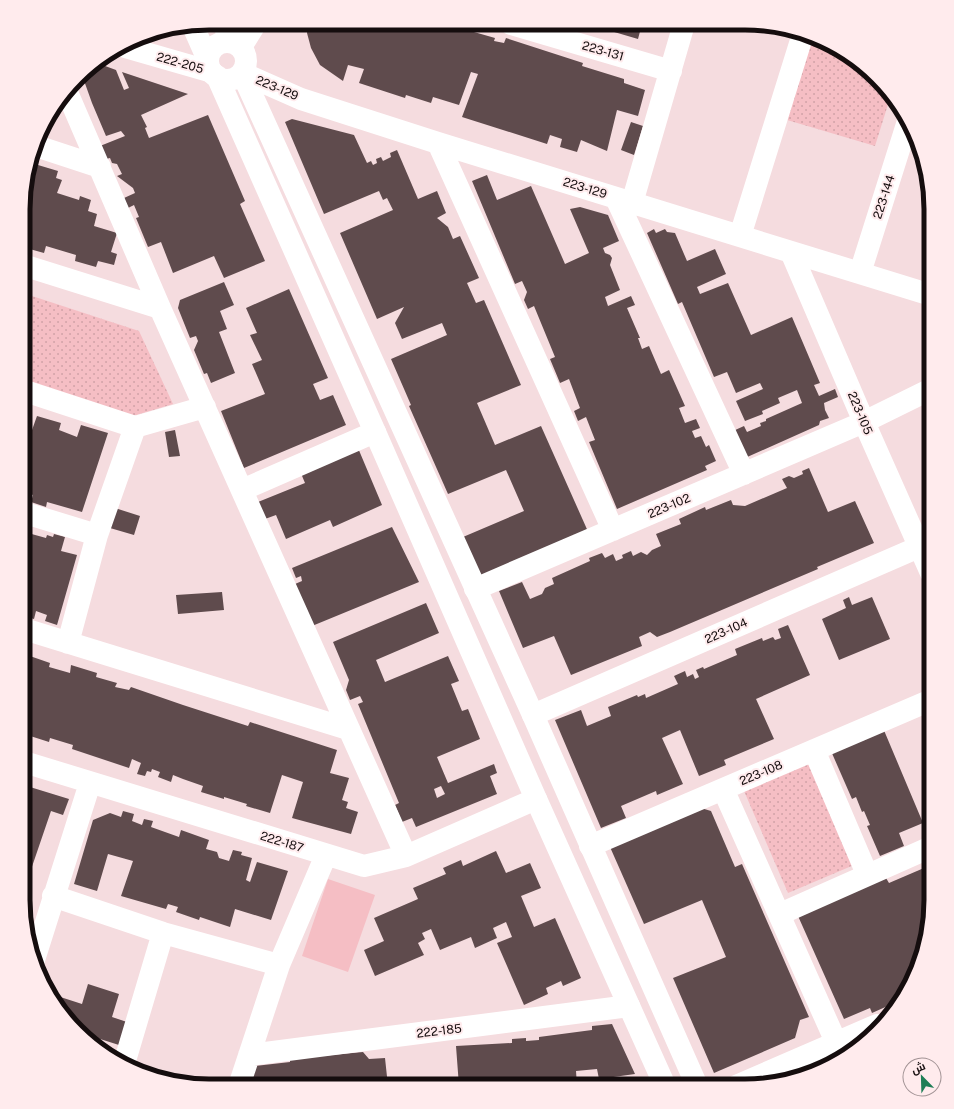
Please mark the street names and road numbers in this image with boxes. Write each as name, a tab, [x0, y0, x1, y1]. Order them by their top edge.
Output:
street label: 223-131	[580, 38, 626, 64]
street label: 222-205	[155, 50, 205, 76]
street label: 223-129	[254, 73, 300, 103]
street label: 223-144	[870, 173, 898, 221]
street label: 223-129	[561, 175, 609, 201]
street label: 223-105	[845, 389, 875, 437]
street label: 223-102	[646, 491, 692, 521]
street label: 223-104	[702, 615, 750, 647]
street label: 223-108	[737, 758, 785, 788]
street label: 222-187	[259, 829, 305, 855]
street label: 222-185	[416, 1021, 463, 1041]

